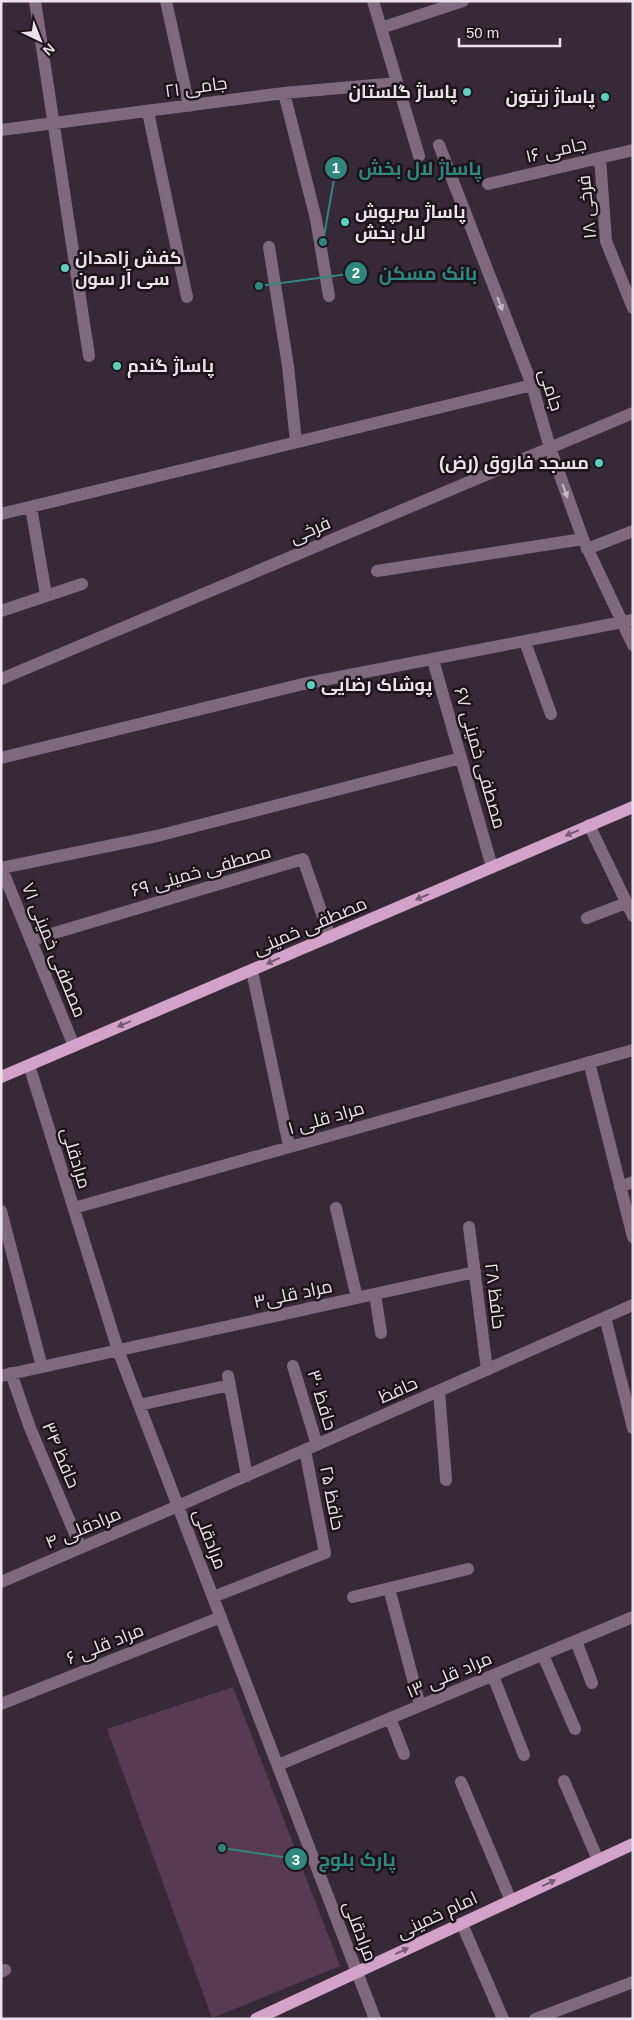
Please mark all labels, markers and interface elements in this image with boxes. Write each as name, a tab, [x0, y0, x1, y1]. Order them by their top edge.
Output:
north arrow	[15, 15, 65, 65]
scale bar	[459, 15, 560, 47]
text: 50 m	[466, 24, 499, 41]
text: N	[40, 40, 58, 59]
street label: جامی ۲۱	[163, 73, 229, 102]
place label: پاساژ گلستان	[349, 82, 457, 104]
marker: پاساژ گلستان	[461, 86, 473, 98]
place label: پاساژ زیتون	[506, 87, 595, 109]
marker: پاساژ زیتون	[599, 91, 611, 103]
street label: جامی ۱۶	[524, 133, 589, 168]
callout: پاساژ لال بخش	[324, 151, 492, 185]
text: پاساژ لال بخش	[358, 158, 482, 182]
text: 1	[332, 159, 340, 176]
street label: فرخی ۱۸	[574, 174, 601, 240]
place label: پاساژ سرپوش لال بخش	[355, 202, 466, 244]
marker: پاساژ سرپوش لال بخش	[339, 216, 351, 228]
place label: کفش زاهدان سی آر سون	[75, 248, 182, 290]
callout: بانک مسکن	[344, 256, 487, 290]
marker: کفش زاهدان سی آر سون	[59, 262, 71, 274]
text: بانک مسکن	[379, 263, 477, 285]
text: 2	[352, 264, 360, 281]
one-way arrow	[496, 297, 504, 312]
place label: پاساژ گندم	[127, 356, 214, 378]
marker: پاساژ گندم	[111, 360, 123, 372]
street label: جامی	[534, 367, 567, 414]
place label: مسجد فاروق (رض)	[439, 453, 589, 474]
marker: مسجد فاروق (رض)	[593, 457, 605, 469]
one-way arrow	[562, 483, 570, 498]
street label: فرخی	[287, 513, 334, 548]
place label: پوشاک رضایی	[321, 675, 433, 697]
marker: پوشاک رضایی	[305, 679, 317, 691]
street label: مصطفی خمینی ۶۷	[449, 685, 510, 831]
one-way arrow	[565, 829, 579, 837]
street label: مصطفی خمینی ۶۹	[129, 841, 273, 901]
street label: مصطفی خمینی ۷۱	[17, 880, 90, 1021]
street label: مصطفی خمینی	[250, 893, 370, 960]
one-way arrow	[415, 893, 429, 901]
one-way arrow	[266, 958, 280, 966]
one-way arrow	[116, 1021, 131, 1029]
street label: مراد قلی ۱	[286, 1098, 367, 1139]
street label: مرادقلی	[56, 1125, 95, 1191]
street label: حافظ ۲۸	[481, 1262, 509, 1330]
street label: مراد قلی۳	[252, 1276, 334, 1313]
street label: حافظ ۳۰	[303, 1367, 341, 1433]
street label: حافظ	[375, 1373, 421, 1407]
street label: حافظ ۳۴	[38, 1419, 84, 1491]
street label: حافظ ۲۵	[316, 1464, 348, 1532]
street label: مرادقلی ۴	[42, 1503, 124, 1554]
street label: مرادقلی	[188, 1506, 231, 1572]
street label: مراد قلی ۶	[63, 1619, 147, 1669]
street label: مراد قلی ۱۳	[403, 1648, 495, 1703]
callout: پارک بلوچ	[283, 1842, 405, 1876]
text: پارک بلوچ	[318, 1849, 396, 1873]
text: 3	[292, 1851, 300, 1868]
one-way arrow	[542, 1878, 556, 1886]
street label: امام خمینی	[394, 1888, 481, 1944]
street label: مرادقلی	[338, 1898, 381, 1964]
one-way arrow	[395, 1947, 409, 1955]

